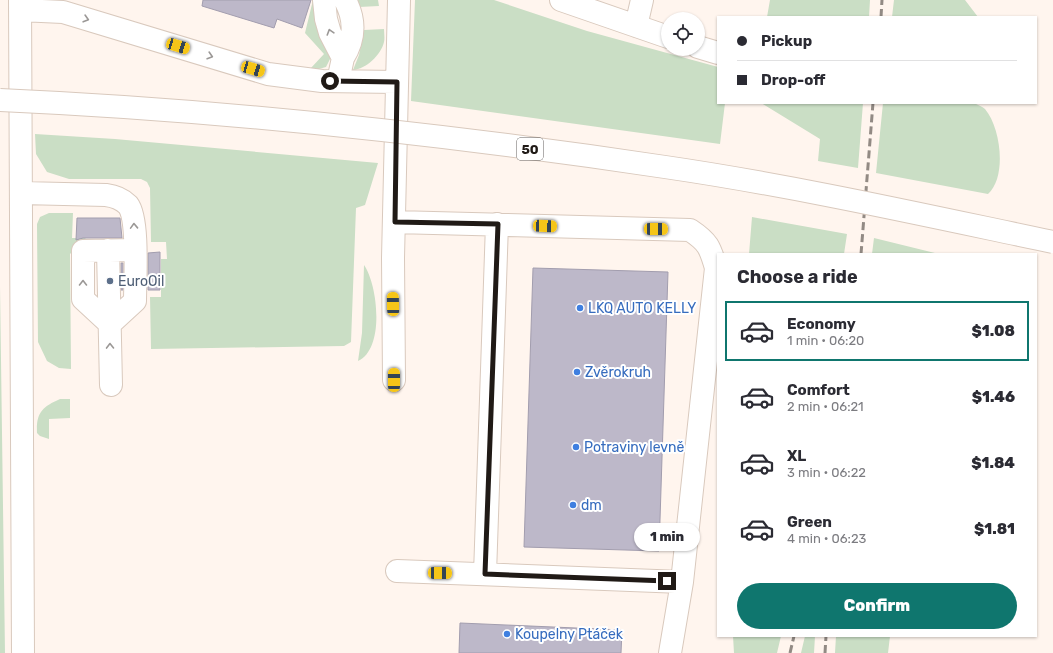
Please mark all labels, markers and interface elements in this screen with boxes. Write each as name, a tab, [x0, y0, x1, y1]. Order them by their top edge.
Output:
map controls	[661, 12, 705, 56]
button: locate	[661, 12, 705, 56]
one-way arrow	[82, 14, 89, 23]
one-way arrow	[326, 28, 335, 35]
text: Pickup	[761, 32, 812, 50]
car	[165, 37, 191, 55]
one-way arrow	[206, 51, 213, 60]
car	[240, 60, 266, 78]
text: Drop-off	[761, 71, 825, 89]
route start	[321, 72, 339, 90]
road number: 50	[517, 138, 543, 160]
car	[533, 220, 557, 232]
one-way arrow	[130, 223, 138, 229]
car	[644, 223, 668, 235]
text: Choose a ride	[737, 266, 858, 288]
place label: EuroOil	[118, 273, 164, 290]
marker: EuroOil	[105, 276, 115, 286]
one-way arrow	[79, 280, 87, 286]
car	[387, 292, 399, 316]
place label: LKQ AUTO KELLY	[588, 300, 696, 317]
marker: LKQ AUTO KELLY	[575, 303, 585, 313]
icon: car	[739, 313, 775, 349]
text: Economy	[787, 315, 856, 333]
text: $1.08	[971, 322, 1015, 340]
text: 1 min · 06:20	[787, 333, 864, 348]
one-way arrow	[106, 343, 114, 349]
place label: Zvěrokruh	[585, 364, 651, 381]
marker: Zvěrokruh	[572, 367, 582, 377]
car	[388, 368, 400, 392]
icon: car	[739, 379, 775, 415]
text: Comfort	[787, 381, 850, 399]
text: $1.46	[972, 388, 1015, 406]
text: 2 min · 06:21	[787, 399, 864, 414]
place label: Potraviny levně	[584, 439, 685, 456]
marker: Potraviny levně	[571, 442, 581, 452]
icon: car	[739, 445, 775, 481]
text: XL	[787, 447, 806, 465]
text: $1.84	[971, 454, 1015, 472]
text: 3 min · 06:22	[787, 465, 866, 480]
place label: dm	[581, 497, 602, 514]
marker: dm	[568, 500, 578, 510]
icon: car	[739, 511, 775, 547]
text: Green	[787, 513, 832, 531]
text: $1.81	[974, 520, 1015, 538]
callout: 1 min	[634, 523, 700, 551]
text: 1 min	[650, 529, 684, 544]
text: 4 min · 06:23	[787, 531, 866, 546]
car	[428, 567, 452, 579]
route end	[658, 572, 676, 590]
button: Confirm	[737, 583, 1017, 629]
place label: Koupelny Ptáček	[515, 626, 624, 643]
marker: Koupelny Ptáček	[502, 629, 512, 639]

